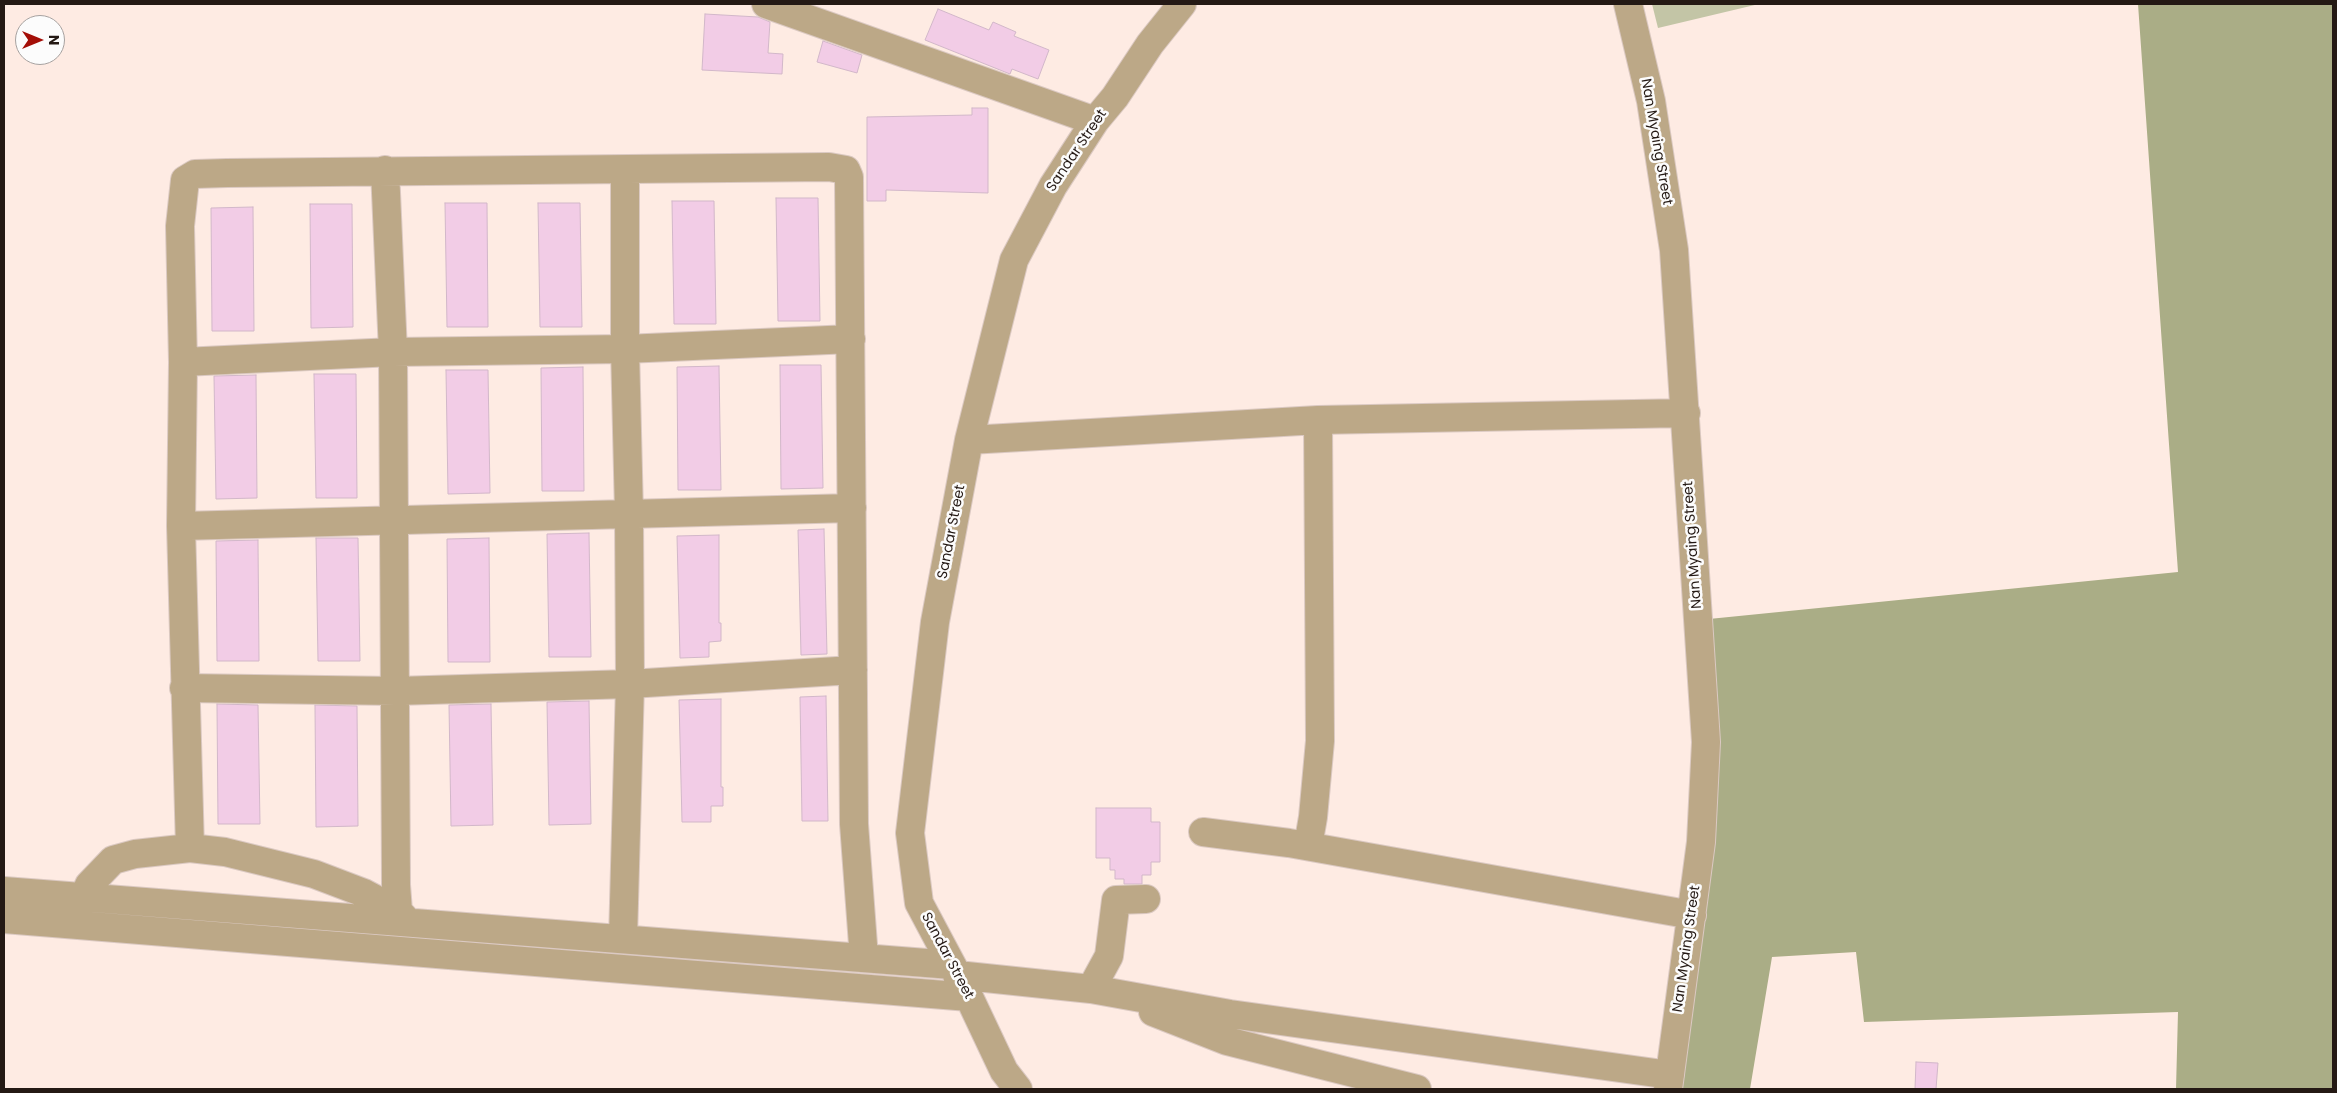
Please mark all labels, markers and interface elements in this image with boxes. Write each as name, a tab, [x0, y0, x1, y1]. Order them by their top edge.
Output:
north arrow	[15, 15, 65, 65]
text: N	[44, 35, 64, 45]
street label: Nan Myaing Street	[1637, 78, 1675, 206]
street label: Sandar Street	[1043, 107, 1111, 195]
street label: Nan Myaing Street	[1680, 481, 1706, 609]
street label: Sandar Street	[935, 484, 969, 580]
street label: Nan Myaing Street	[1670, 884, 1704, 1014]
street label: Sandar Street	[917, 910, 977, 1002]

